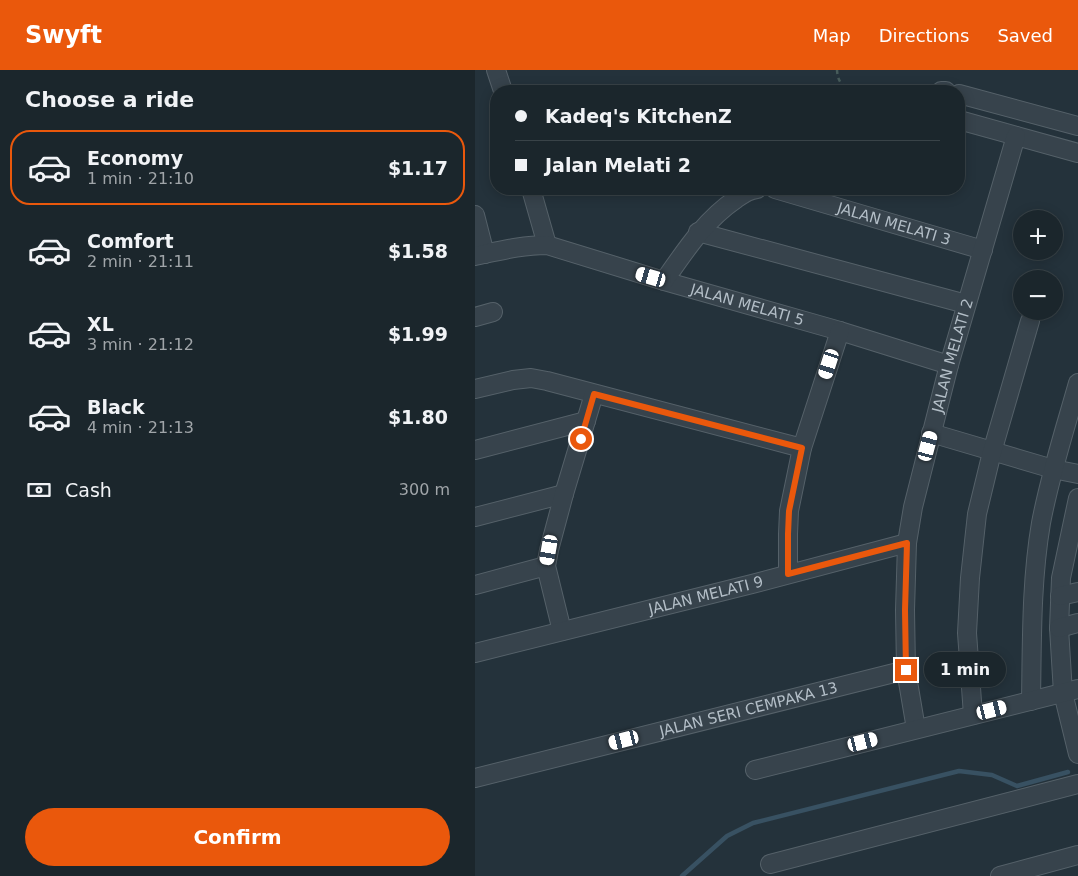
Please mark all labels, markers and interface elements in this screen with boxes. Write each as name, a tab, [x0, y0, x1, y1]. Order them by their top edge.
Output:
text: Swyft	[25, 21, 102, 49]
text: Map	[813, 25, 851, 46]
text: Directions	[879, 25, 969, 46]
text: Saved	[997, 25, 1053, 46]
text: Choose a ride	[25, 87, 194, 112]
text: Kadeq's KitchenZ	[545, 105, 732, 127]
icon: car	[27, 145, 72, 190]
text: Economy	[87, 147, 183, 169]
text: Jalan Melati 2	[545, 154, 691, 176]
text: $1.17	[388, 157, 448, 179]
text: 1 min · 21:10	[87, 169, 194, 188]
street label: JALAN MELATI 3	[834, 198, 953, 249]
map controls	[1013, 210, 1063, 320]
button: +	[1013, 210, 1063, 260]
icon: car	[27, 228, 72, 273]
text: Comfort	[87, 230, 174, 252]
text: $1.58	[388, 240, 448, 262]
text: 2 min · 21:11	[87, 252, 194, 271]
car	[634, 266, 667, 288]
button: −	[1013, 270, 1063, 320]
street label: JALAN MELATI 5	[687, 280, 806, 329]
street label: JALAN MELATI 2	[928, 296, 977, 415]
icon: car	[27, 311, 72, 356]
text: XL	[87, 313, 114, 335]
text: $1.99	[388, 323, 448, 345]
text: 3 min · 21:12	[87, 335, 194, 354]
car	[817, 347, 840, 381]
icon: car	[27, 394, 72, 439]
text: Black	[87, 396, 145, 418]
text: $1.80	[388, 406, 448, 428]
text: 4 min · 21:13	[87, 418, 194, 437]
route start	[570, 428, 592, 450]
car	[916, 430, 939, 462]
icon: cash	[25, 476, 53, 504]
text: Cash	[65, 479, 112, 501]
text: 300 m	[399, 480, 450, 499]
car	[539, 534, 558, 566]
street label: JALAN MELATI 9	[646, 572, 765, 619]
callout: 1 min	[923, 652, 1006, 688]
route end	[895, 659, 917, 681]
text: 1 min	[940, 660, 990, 679]
street label: JALAN SERI CEMPAKA 13	[657, 678, 840, 741]
car	[975, 699, 1008, 721]
car	[607, 729, 640, 751]
car	[846, 731, 879, 753]
button: Confirm	[25, 808, 450, 866]

